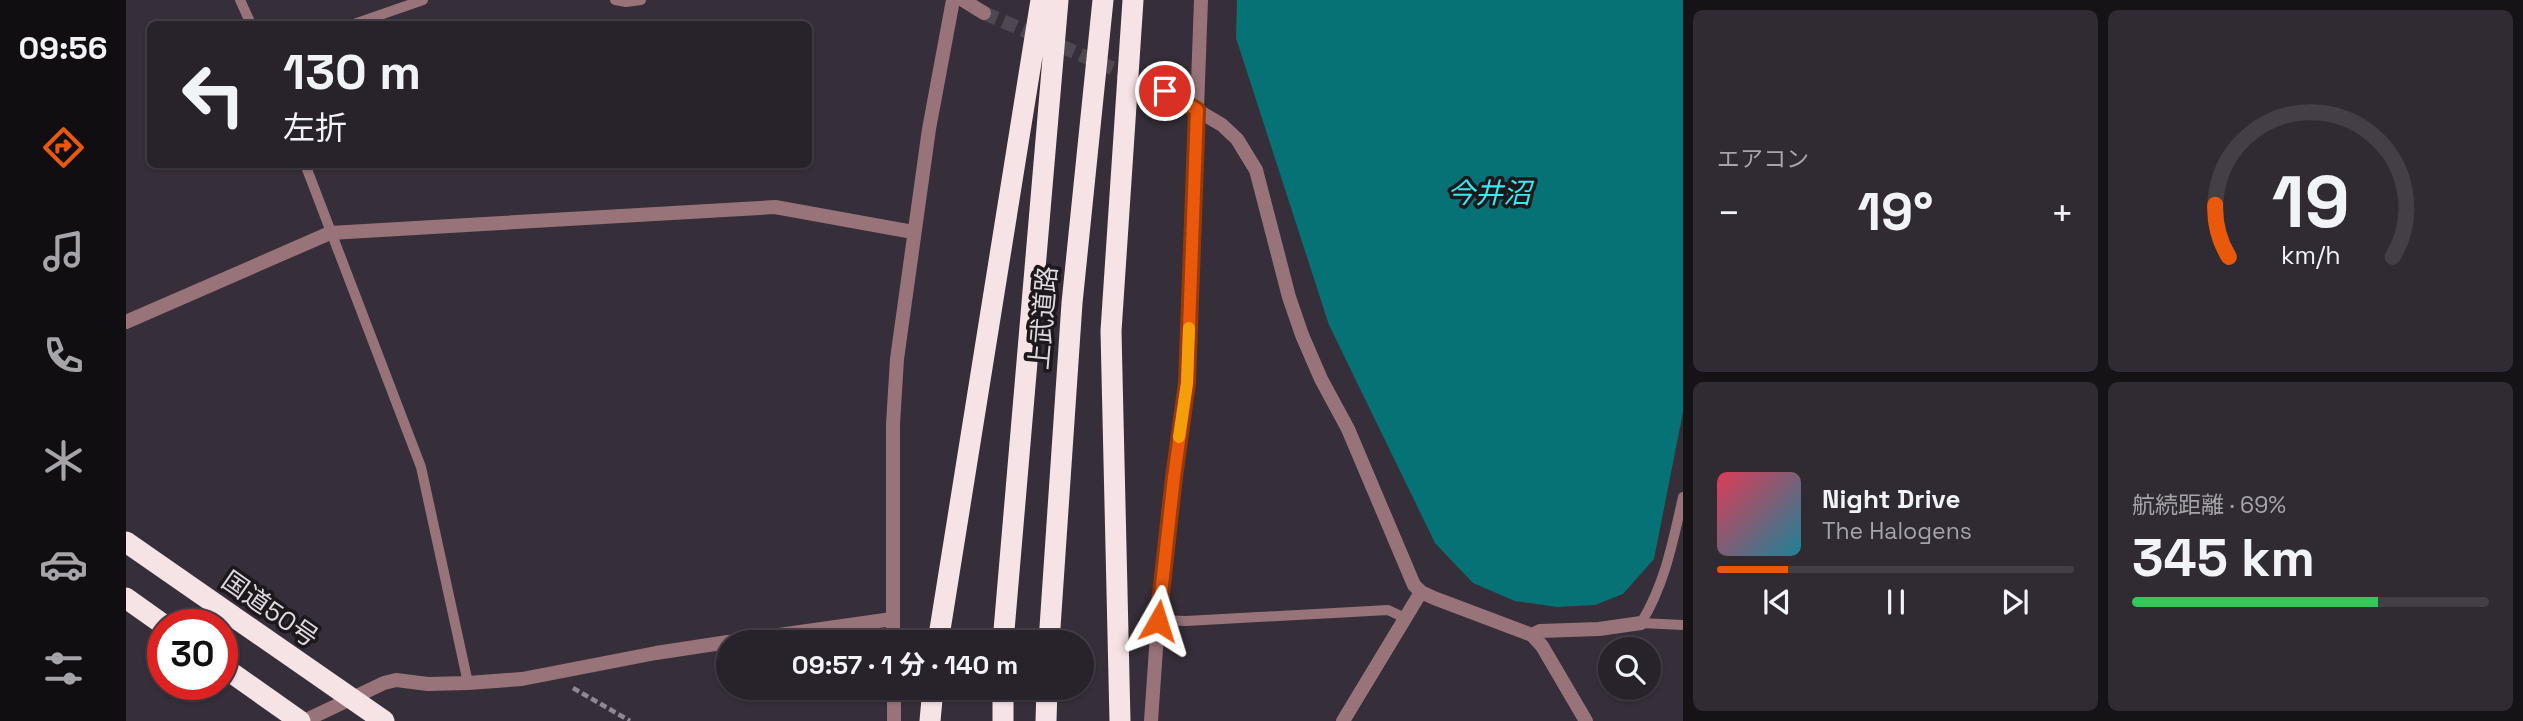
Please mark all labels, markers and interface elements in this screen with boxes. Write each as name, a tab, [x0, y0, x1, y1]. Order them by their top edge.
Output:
text: 09:56	[18, 28, 108, 68]
text: 130 m	[283, 41, 421, 103]
icon: left	[168, 49, 259, 140]
pin	[1135, 61, 1195, 121]
icon: arrive	[1146, 72, 1184, 110]
text: 左折	[283, 108, 347, 148]
icon: directions	[39, 123, 88, 172]
text: エアコン	[1717, 144, 1809, 174]
text: 19	[2272, 155, 2349, 248]
water label: 今井沼	[1447, 175, 1535, 211]
text: 19°	[1857, 179, 1934, 245]
text: −	[1717, 189, 1741, 237]
text: +	[2050, 189, 2074, 237]
icon: music	[39, 227, 88, 276]
text: km/h	[2281, 239, 2340, 271]
street label: 上武道路	[1022, 265, 1064, 371]
icon: phone	[39, 331, 88, 380]
icon: climate	[39, 436, 88, 485]
text: Night Drive	[1822, 482, 1960, 516]
text: 航続距離 · 69%	[2132, 490, 2286, 520]
text: The Halogens	[1822, 516, 1972, 546]
text: 345 km	[2132, 525, 2315, 591]
icon: car	[39, 540, 88, 589]
street label: 国道50号	[215, 563, 325, 655]
icon: previous	[1758, 583, 1796, 621]
icon: pause	[1877, 583, 1915, 621]
icon: next	[1996, 583, 2034, 621]
position arrow	[1121, 584, 1195, 658]
speed limit sign: 30	[147, 609, 238, 700]
map controls	[1598, 637, 1661, 700]
button: search	[1598, 637, 1661, 700]
icon: filters	[39, 644, 88, 693]
text: 09:57 · 1 分 · 140 m	[792, 648, 1018, 682]

